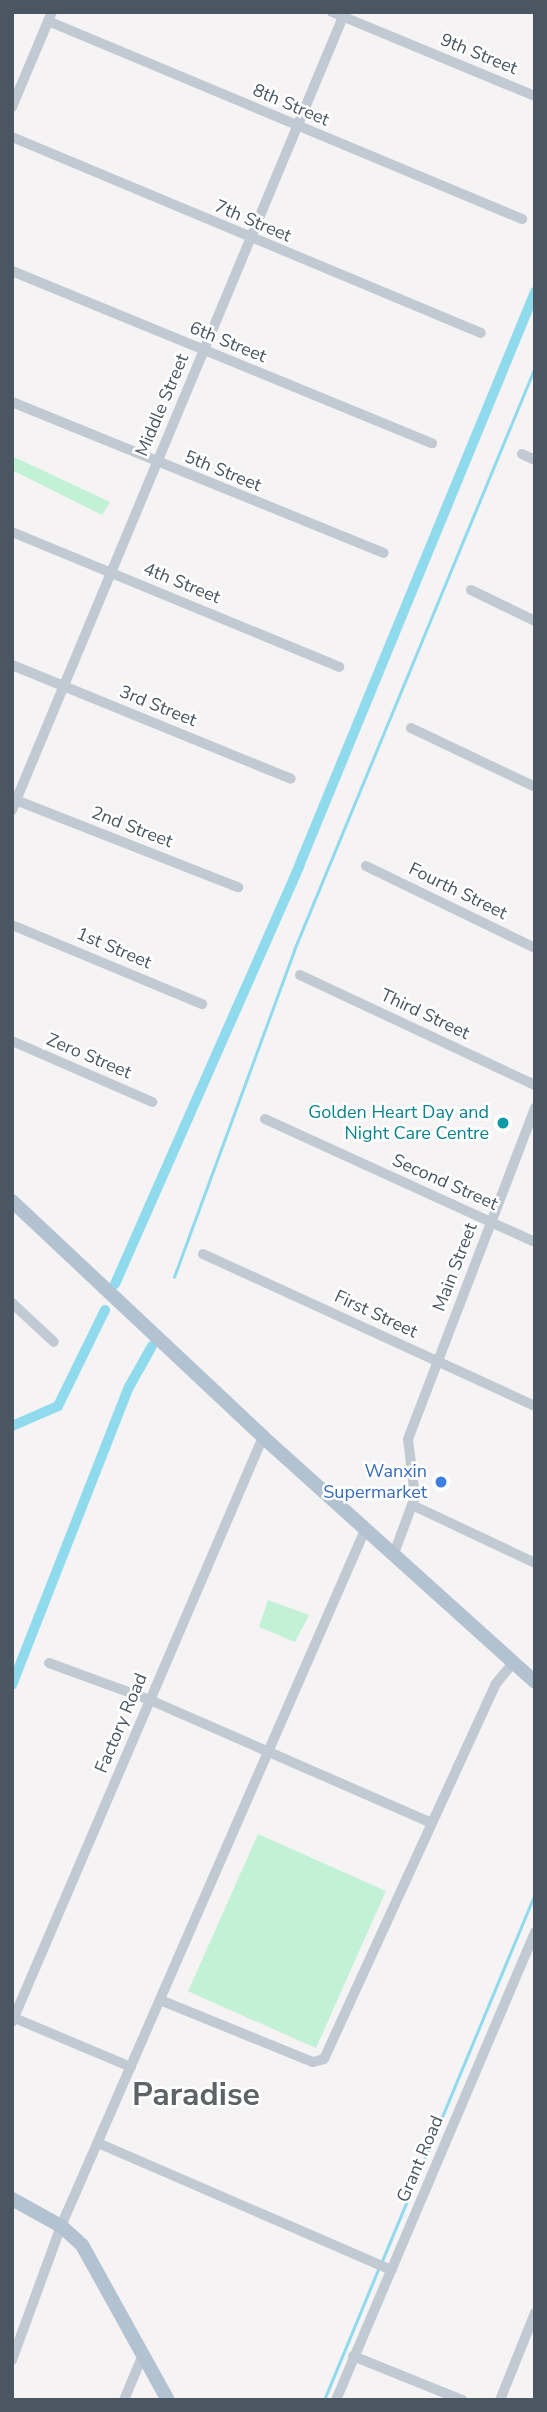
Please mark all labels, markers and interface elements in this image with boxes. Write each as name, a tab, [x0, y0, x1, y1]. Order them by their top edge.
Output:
street label: 9th Street	[437, 29, 521, 79]
street label: 8th Street	[249, 79, 333, 131]
street label: 7th Street	[211, 195, 295, 247]
street label: 6th Street	[186, 317, 270, 367]
street label: Middle Street	[131, 351, 193, 459]
street label: 5th Street	[181, 446, 265, 496]
street label: 4th Street	[140, 558, 224, 608]
street label: 3rd Street	[116, 681, 200, 731]
street label: 2nd Street	[88, 802, 176, 852]
street label: Fourth Street	[405, 858, 511, 924]
street label: 1st Street	[73, 923, 155, 973]
street label: Third Street	[377, 984, 473, 1044]
street label: Zero Street	[43, 1028, 135, 1084]
place label: Golden Heart Day and Night Care Centre	[308, 1102, 489, 1144]
marker: Golden Heart Day and Night Care Centre	[495, 1115, 511, 1131]
street label: Second Street	[389, 1149, 501, 1215]
street label: Main Street	[428, 1220, 482, 1314]
street label: First Street	[331, 1285, 421, 1343]
place label: Wanxin Supermarket	[323, 1461, 427, 1504]
marker: Wanxin Supermarket	[433, 1474, 449, 1490]
street label: Factory Road	[90, 1670, 152, 1776]
district label: Paradise	[132, 2076, 260, 2114]
street label: Grant Road	[392, 2112, 448, 2206]

